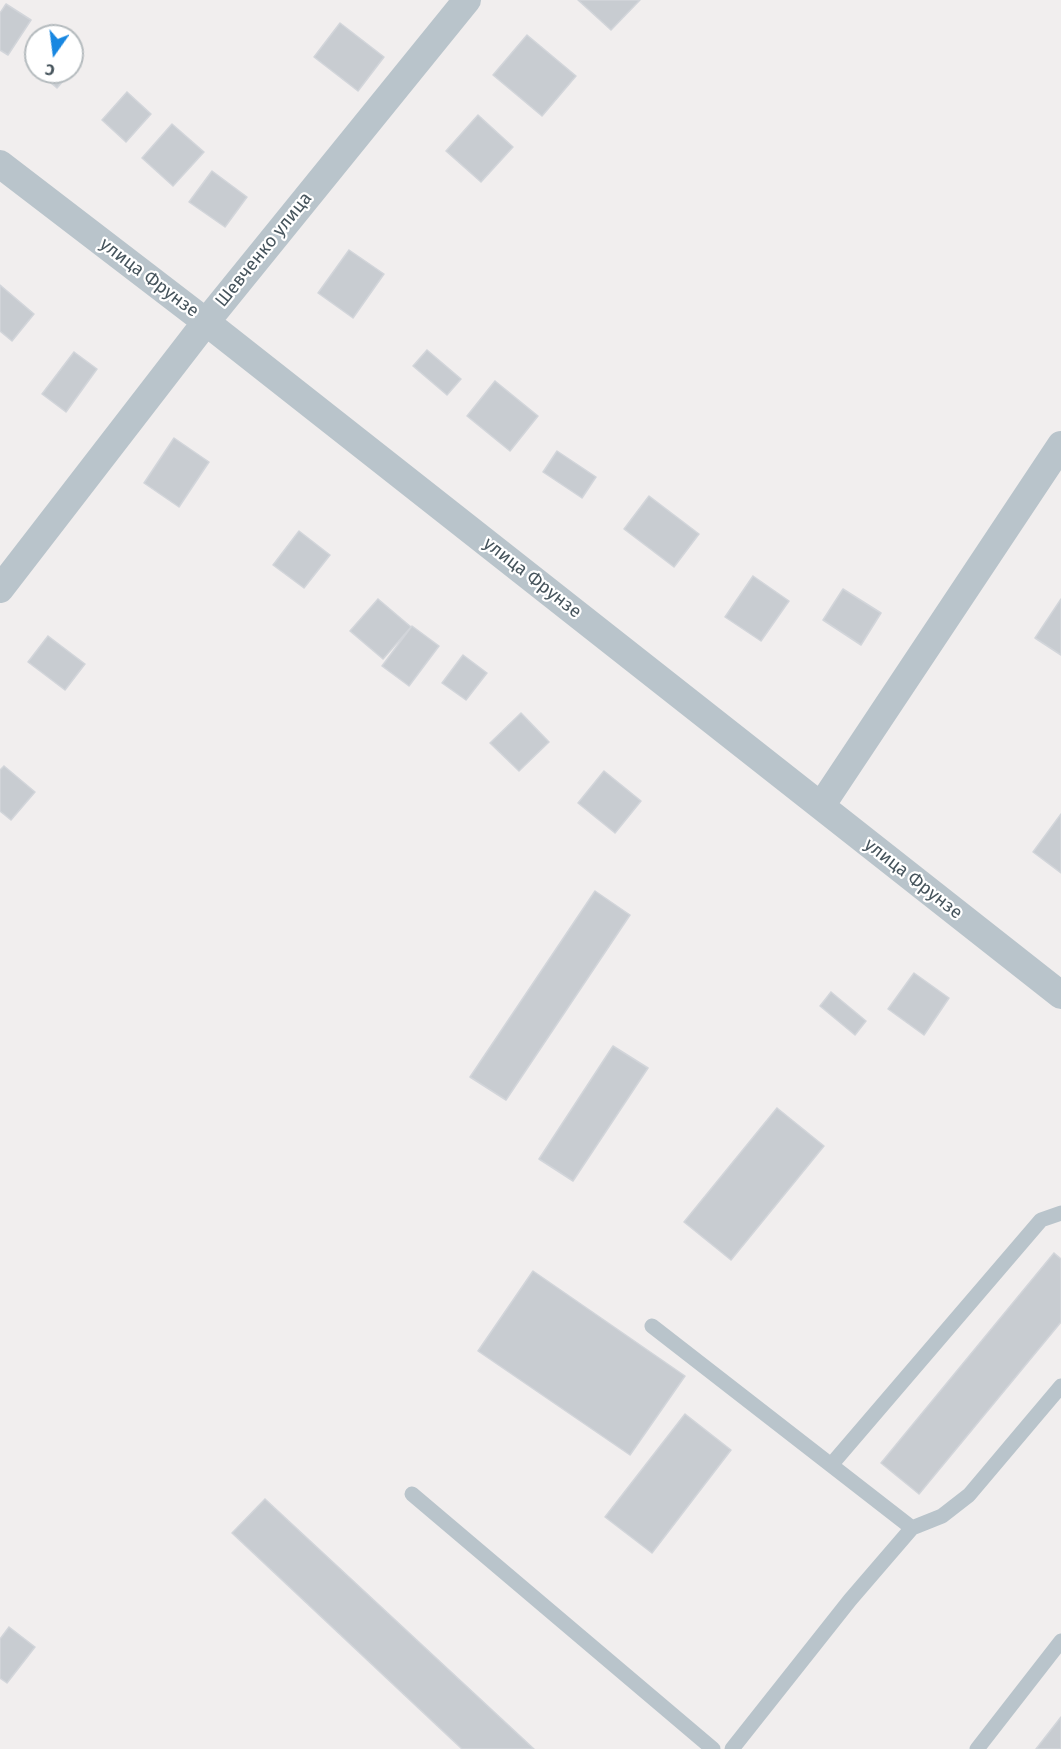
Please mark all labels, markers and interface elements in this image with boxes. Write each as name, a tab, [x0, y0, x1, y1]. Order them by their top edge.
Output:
north arrow	[24, 24, 84, 84]
text: С	[43, 60, 57, 80]
street label: Шевченко улица	[211, 188, 317, 312]
street label: улица Фрунзе	[95, 234, 203, 322]
street label: улица Фрунзе	[479, 533, 585, 623]
street label: улица Фрунзе	[860, 834, 966, 924]

